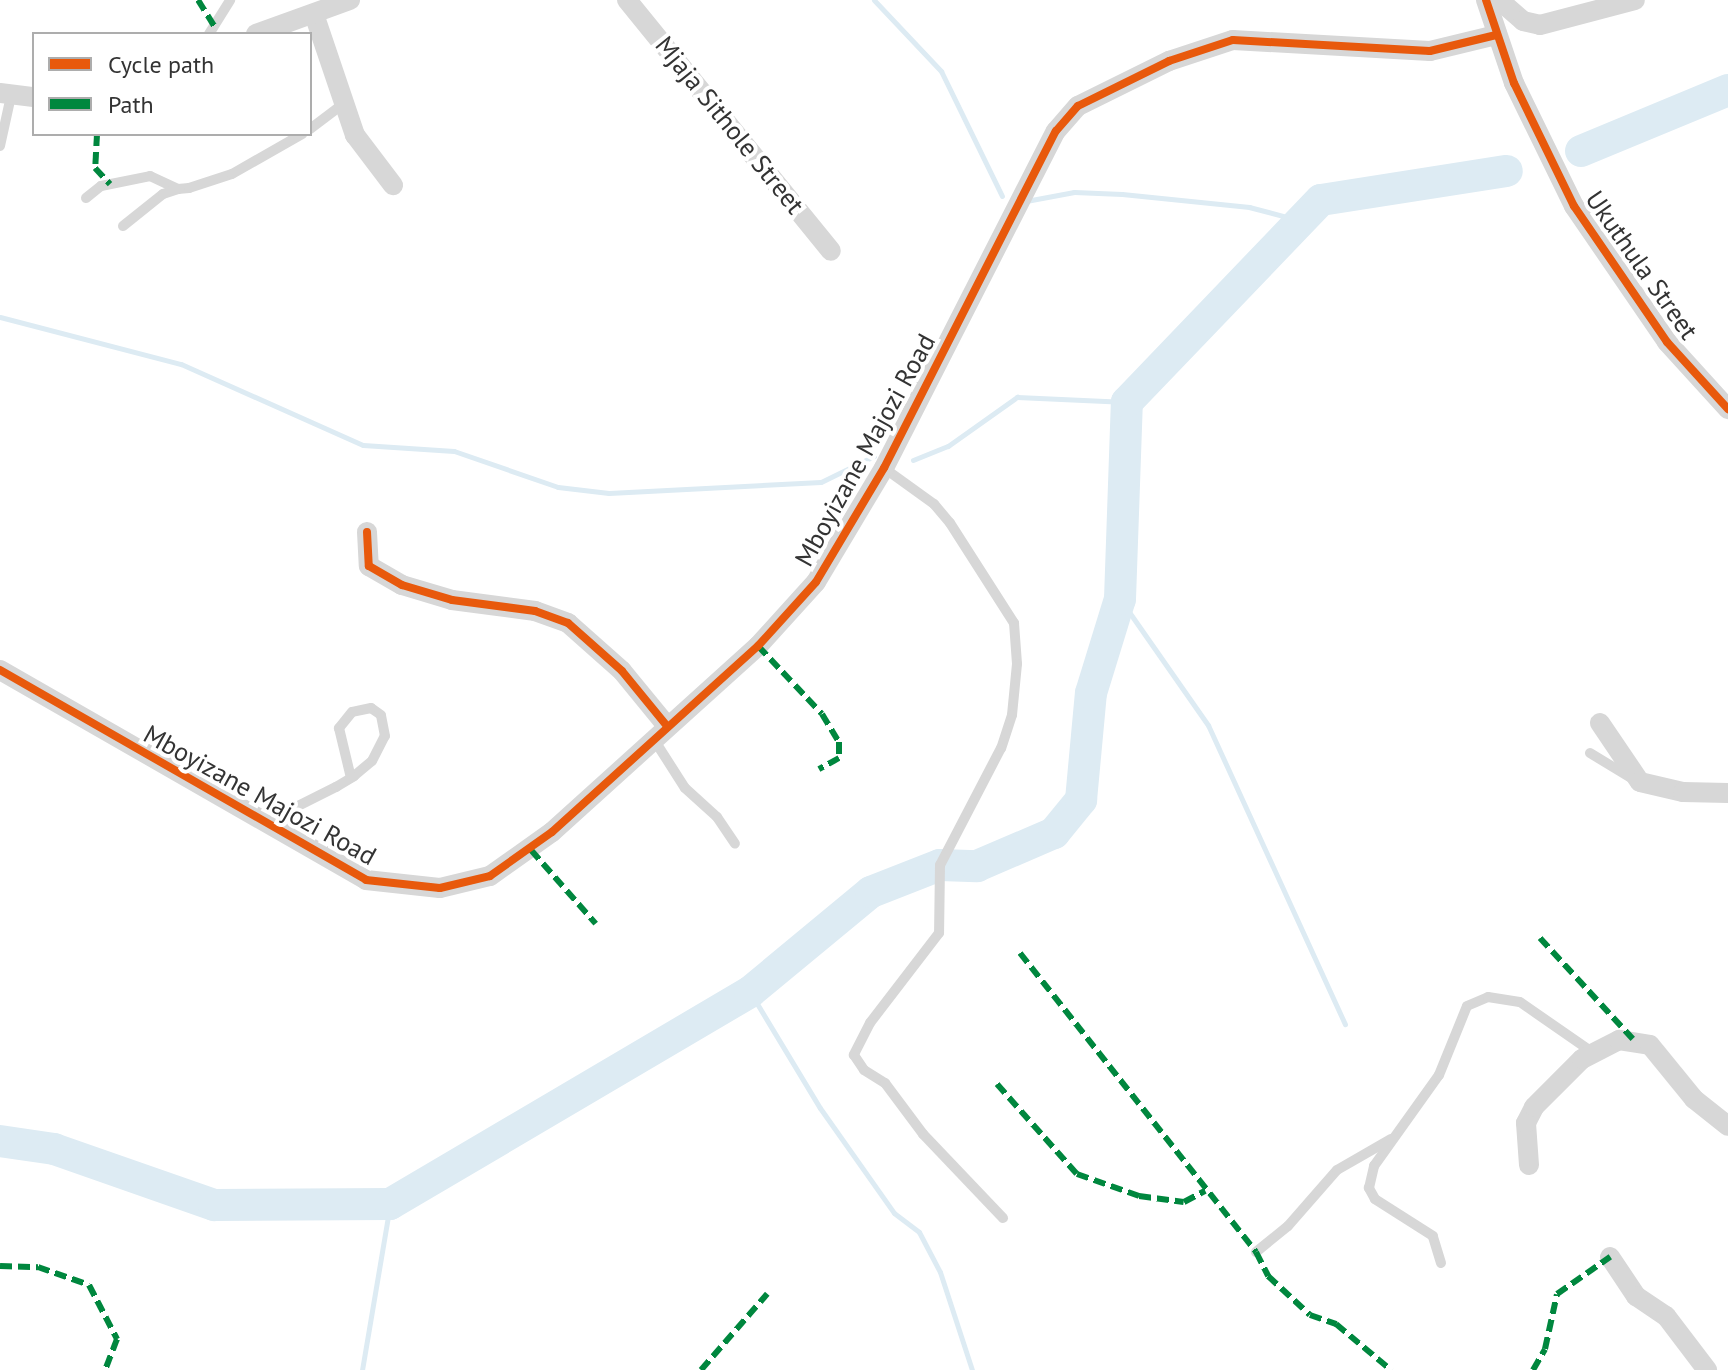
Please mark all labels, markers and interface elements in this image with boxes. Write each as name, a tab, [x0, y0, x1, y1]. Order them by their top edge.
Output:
street label: Mjaja Sithole Street	[649, 30, 811, 220]
legend	[32, 32, 312, 136]
text: Cycle path	[108, 49, 214, 80]
text: Path	[108, 89, 154, 120]
street label: Ukuthula Street	[1579, 185, 1705, 345]
street label: Mboyizane Majozi Road	[788, 328, 942, 572]
street label: Mboyizane Majozi Road	[138, 718, 382, 872]

